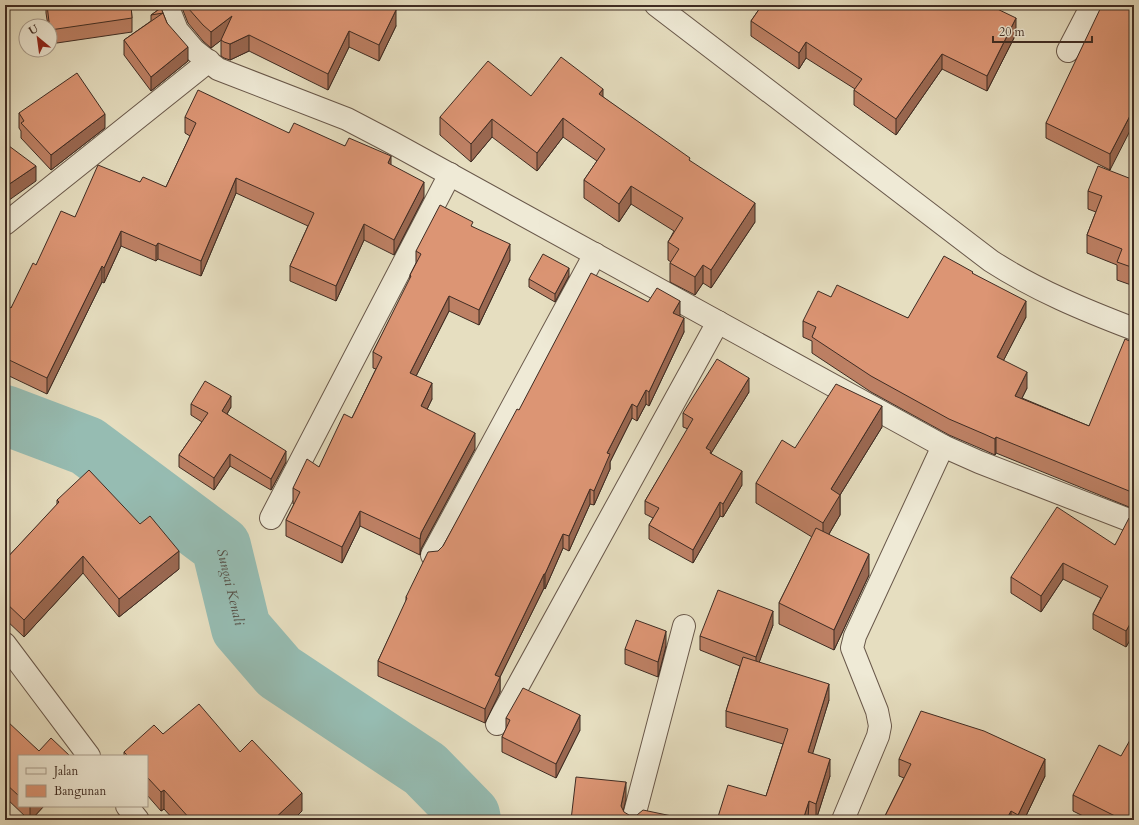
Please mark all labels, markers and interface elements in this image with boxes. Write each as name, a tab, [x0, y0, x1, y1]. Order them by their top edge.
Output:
north arrow	[18, 18, 58, 58]
scale bar	[993, 18, 1092, 44]
text: U	[26, 21, 41, 38]
text: 20 m	[999, 24, 1026, 40]
water label: Sungai Kenali	[212, 547, 249, 628]
legend	[18, 755, 148, 807]
text: Jalan	[52, 763, 78, 779]
text: Bangunan	[54, 783, 106, 799]

